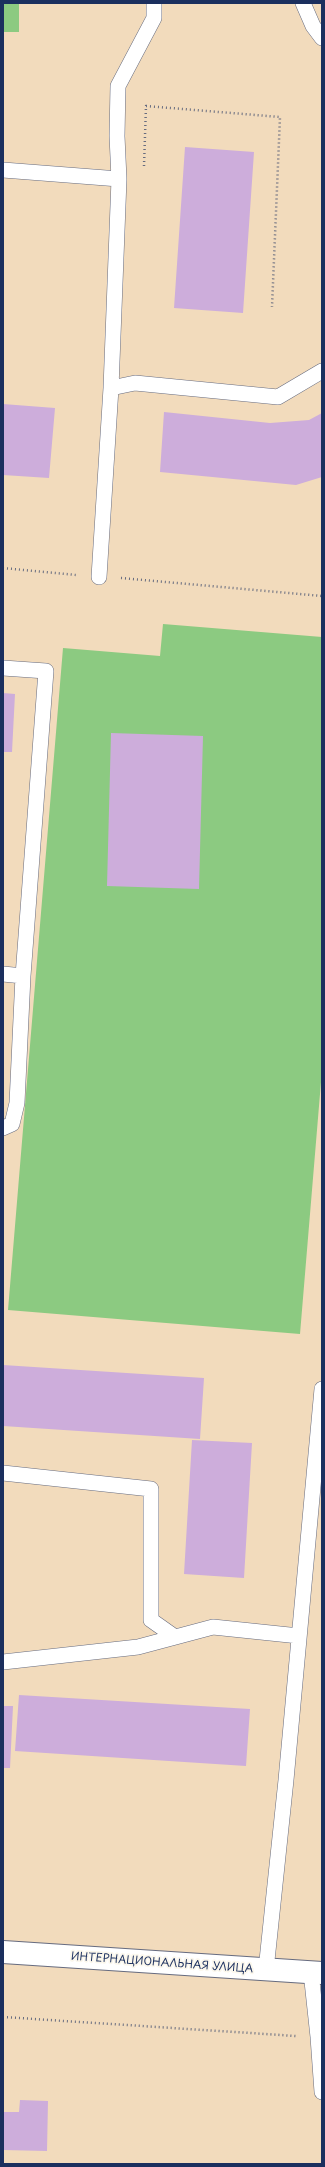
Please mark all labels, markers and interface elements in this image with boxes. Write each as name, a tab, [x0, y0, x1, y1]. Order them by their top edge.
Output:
street label: ИНТЕРНАЦИОНАЛЬНАЯ УЛИЦА	[70, 1950, 254, 1976]

